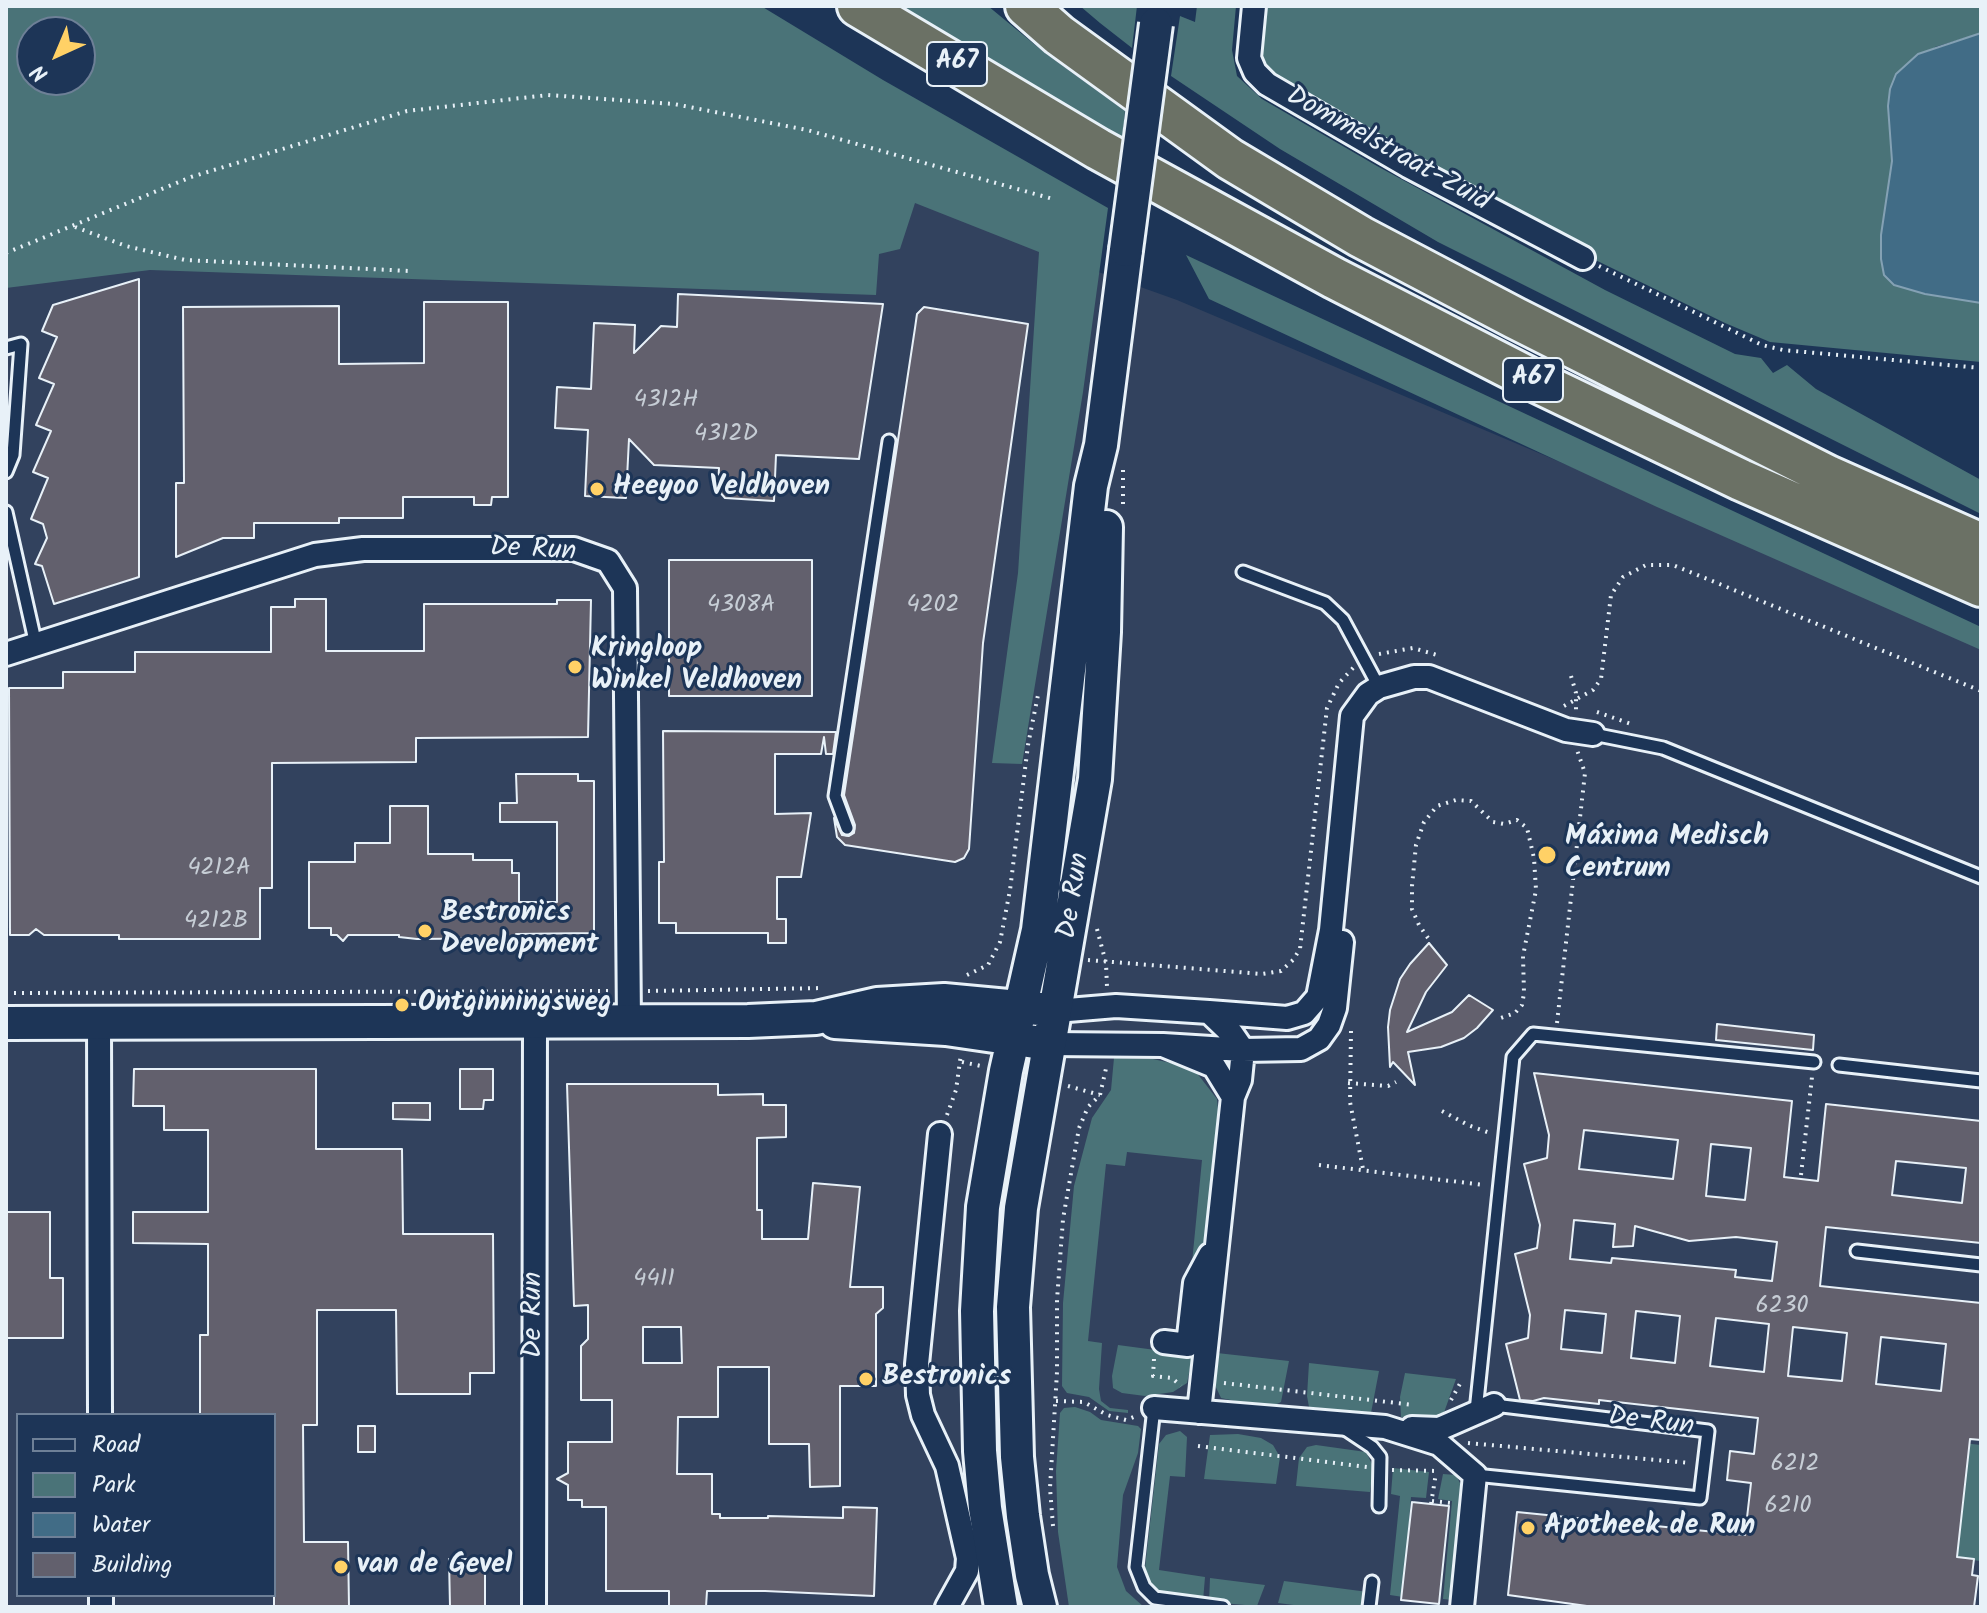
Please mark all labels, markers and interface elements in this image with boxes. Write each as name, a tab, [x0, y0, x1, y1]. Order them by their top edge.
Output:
north arrow	[16, 16, 96, 96]
road number: A67	[927, 42, 987, 86]
text: N	[23, 55, 58, 90]
street label: Dommelstraat-Zuid	[1279, 81, 1495, 221]
road number: A67	[1503, 358, 1563, 402]
house number: 4312H	[634, 388, 698, 416]
house number: 4312D	[694, 422, 758, 450]
place label: Heeyoo Veldhoven	[613, 472, 830, 506]
marker: Heeyoo Veldhoven	[588, 480, 606, 498]
street label: De Run	[489, 533, 577, 571]
house number: 4308A	[707, 593, 775, 621]
house number: 4202	[906, 593, 960, 621]
place label: Kringloop Winkel Veldhoven	[591, 634, 802, 700]
marker: Kringloop Winkel Veldhoven	[566, 658, 584, 676]
place label: Máxima Medisch Centrum	[1565, 822, 1769, 888]
marker: Máxima Medisch Centrum	[1536, 844, 1558, 866]
street label: De Run	[1053, 851, 1099, 941]
house number: 4212A	[187, 856, 251, 884]
place label: Bestronics Development	[441, 898, 599, 964]
house number: 4212B	[184, 909, 248, 937]
marker: Bestronics Development	[416, 922, 434, 940]
place label: Ontginningsweg	[418, 988, 612, 1022]
marker: Ontginningsweg	[393, 996, 411, 1014]
house number: 4411	[633, 1267, 675, 1295]
street label: De Run	[518, 1272, 552, 1358]
house number: 6230	[1756, 1294, 1808, 1322]
place label: Bestronics	[882, 1362, 1011, 1396]
marker: Bestronics	[857, 1370, 875, 1388]
street label: De Run	[1606, 1402, 1696, 1446]
legend	[16, 1413, 276, 1597]
text: Road	[92, 1426, 140, 1465]
house number: 6212	[1771, 1452, 1819, 1480]
text: Park	[92, 1466, 136, 1505]
house number: 6210	[1765, 1494, 1811, 1522]
text: Water	[92, 1506, 150, 1545]
place label: Apotheek de Run	[1544, 1511, 1755, 1545]
marker: Apotheek de Run	[1519, 1519, 1537, 1537]
text: Building	[92, 1546, 172, 1585]
place label: van de Gevel	[357, 1550, 512, 1584]
marker: van de Gevel	[332, 1558, 350, 1576]

